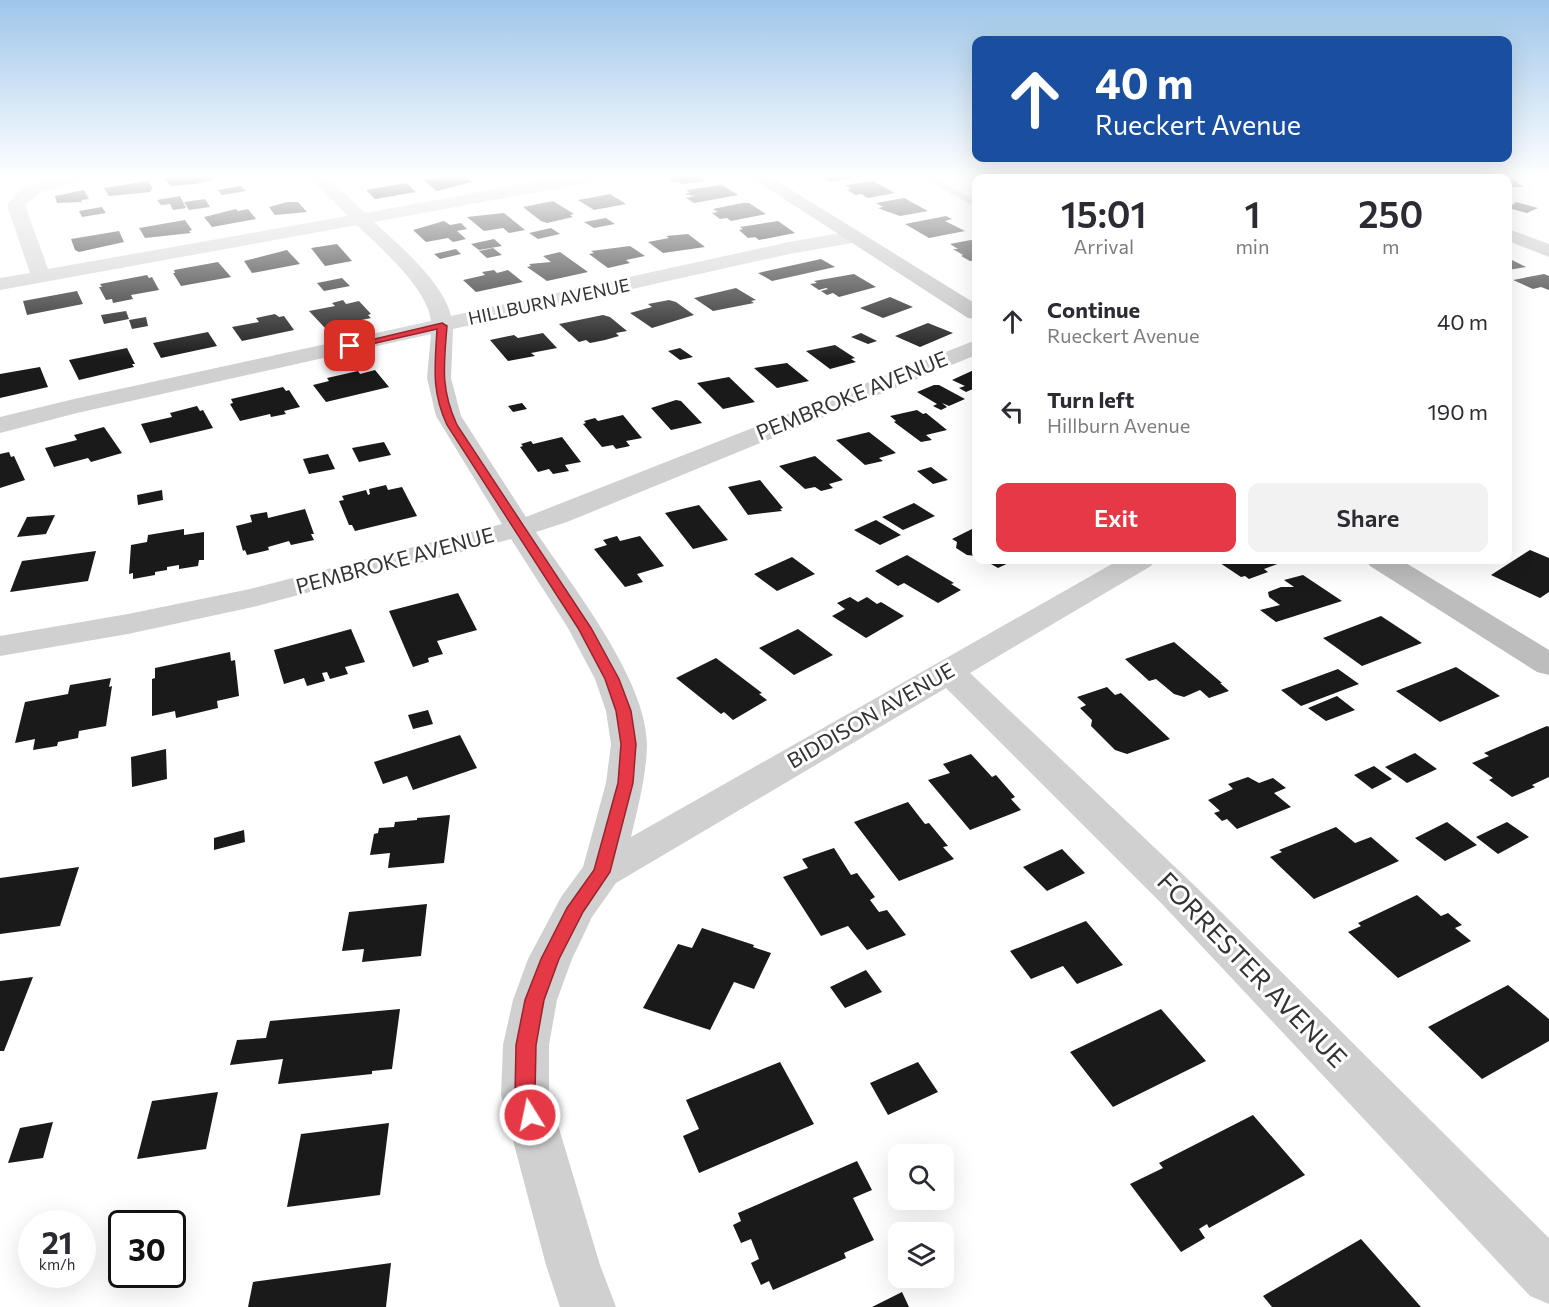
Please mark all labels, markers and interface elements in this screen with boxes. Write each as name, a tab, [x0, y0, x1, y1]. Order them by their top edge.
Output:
text: 40 m	[1095, 56, 1193, 108]
icon: ahead	[996, 60, 1074, 138]
text: Rueckert Avenue	[1095, 108, 1301, 141]
text: 15:01	[1061, 191, 1147, 235]
text: 1	[1244, 191, 1260, 235]
text: 250	[1358, 191, 1423, 235]
text: Arrival	[1073, 234, 1134, 258]
text: min	[1235, 234, 1269, 258]
text: m	[1382, 234, 1399, 258]
street label: HILLBURN AVENUE	[466, 273, 632, 329]
text: Continue	[1047, 296, 1140, 323]
icon: ahead	[996, 305, 1029, 338]
text: 40 m	[1437, 308, 1488, 335]
pin	[324, 320, 375, 371]
text: Rueckert Avenue	[1047, 323, 1200, 347]
icon: arrive	[333, 329, 366, 362]
street label: PEMBROKE AVENUE	[752, 345, 951, 444]
text: Turn left	[1047, 386, 1134, 413]
icon: left	[996, 395, 1029, 428]
text: 190 m	[1427, 398, 1488, 425]
text: Hillburn Avenue	[1047, 413, 1190, 437]
button: Exit	[996, 483, 1236, 552]
button: Share	[1248, 483, 1488, 552]
street label: PEMBROKE AVENUE	[293, 521, 496, 598]
street label: BIDDISON AVENUE	[782, 657, 958, 773]
street label: FORRESTER AVENUE	[1152, 865, 1354, 1073]
position arrow	[498, 1083, 562, 1147]
map controls	[888, 1144, 954, 1288]
button: search	[888, 1144, 954, 1210]
speed limit sign: 30	[108, 1210, 186, 1288]
button: layers	[888, 1222, 954, 1288]
text: 21	[42, 1223, 72, 1260]
text: km/h	[39, 1255, 75, 1273]

